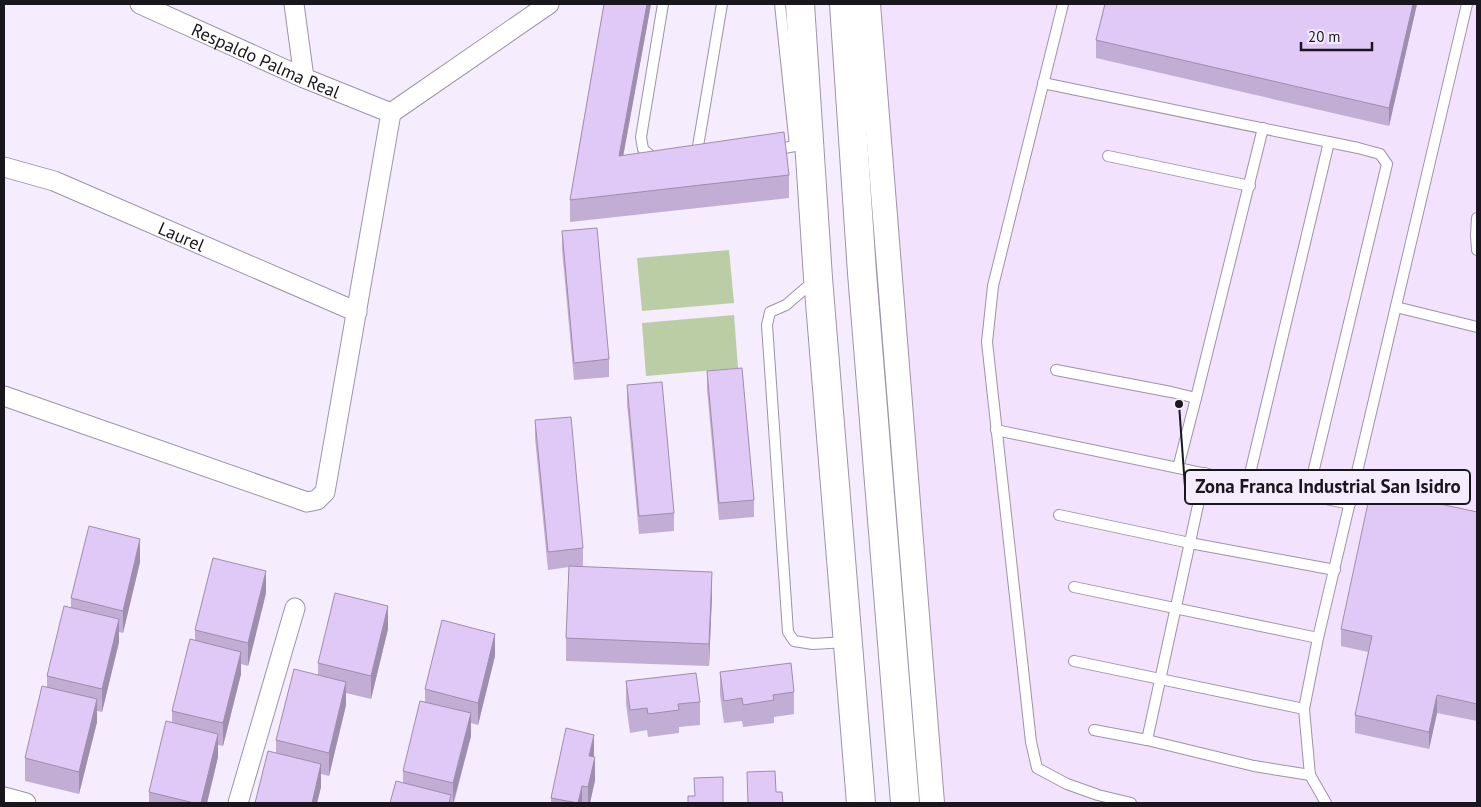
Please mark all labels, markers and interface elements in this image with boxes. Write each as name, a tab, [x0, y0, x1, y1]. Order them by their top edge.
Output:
street label: Respaldo Palma Real	[188, 17, 344, 103]
scale bar	[1301, 20, 1372, 52]
text: 20 m	[1308, 27, 1341, 46]
street label: Laurel	[155, 216, 209, 257]
callout: Zona Franca Industrial San Isidro	[1185, 470, 1470, 504]
text: Zona Franca Industrial San Isidro	[1195, 474, 1461, 498]

